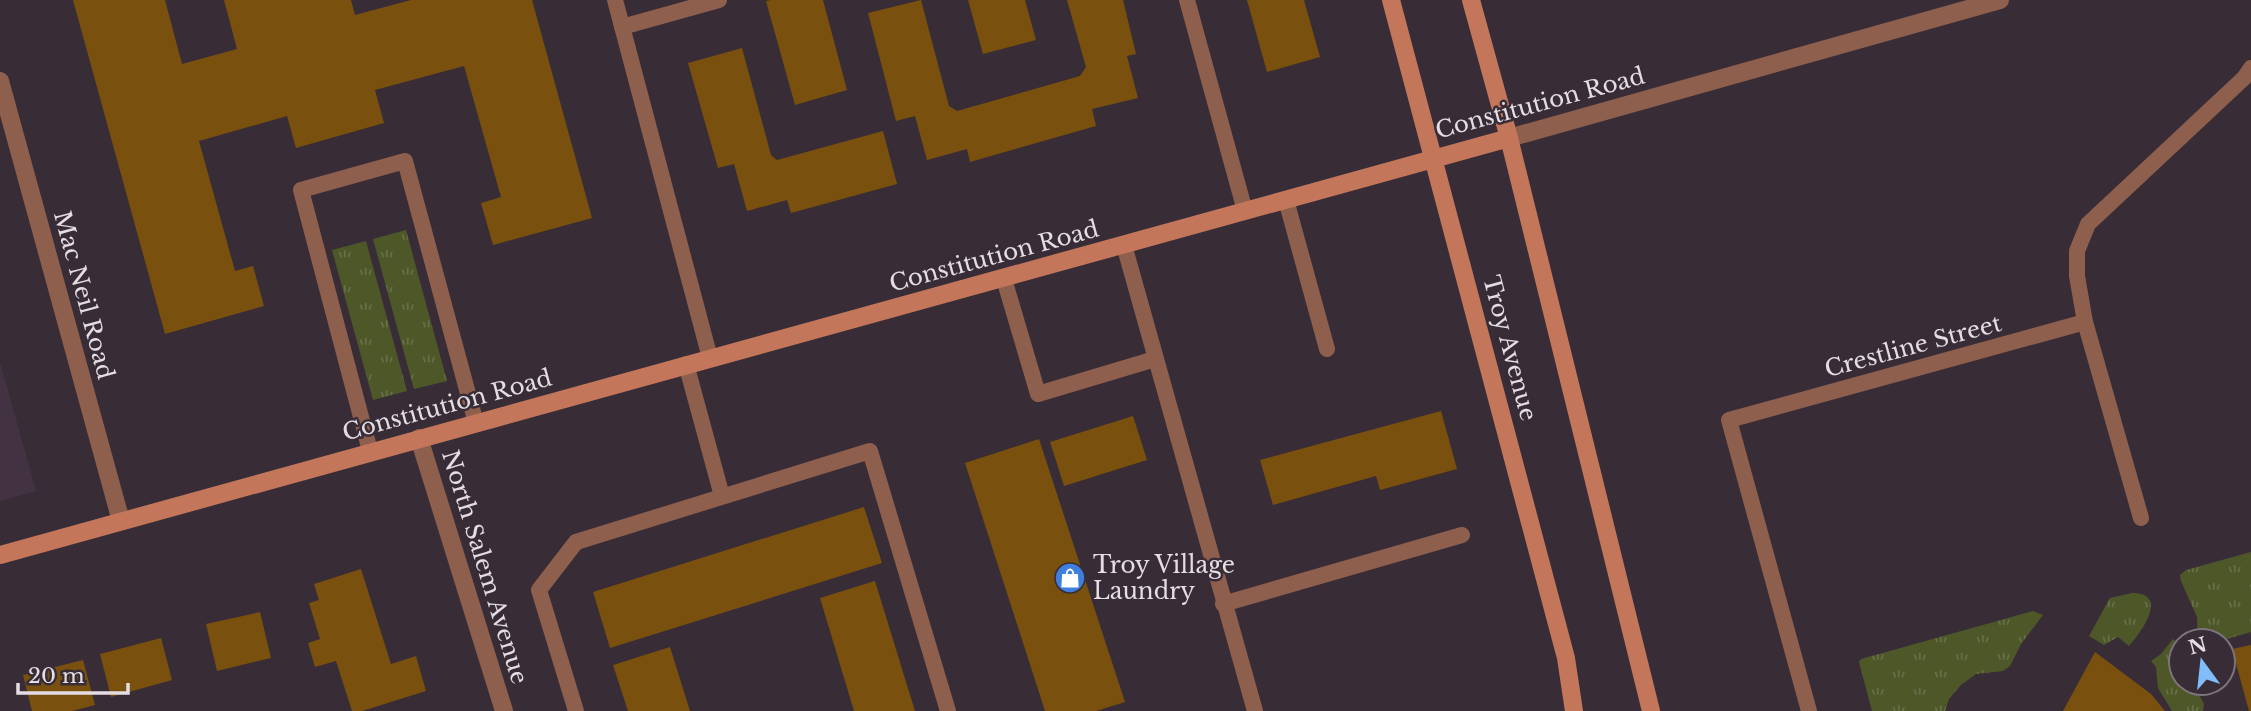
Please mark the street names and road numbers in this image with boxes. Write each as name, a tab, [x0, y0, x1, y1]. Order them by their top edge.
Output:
street label: Constitution Road	[1432, 62, 1648, 144]
street label: Mac Neil Road	[48, 208, 120, 382]
street label: Constitution Road	[886, 215, 1102, 297]
street label: Troy Avenue	[1477, 272, 1543, 424]
street label: Crestline Street	[1822, 309, 2005, 383]
street label: Constitution Road	[339, 364, 555, 446]
street label: North Salem Avenue	[436, 447, 534, 687]

